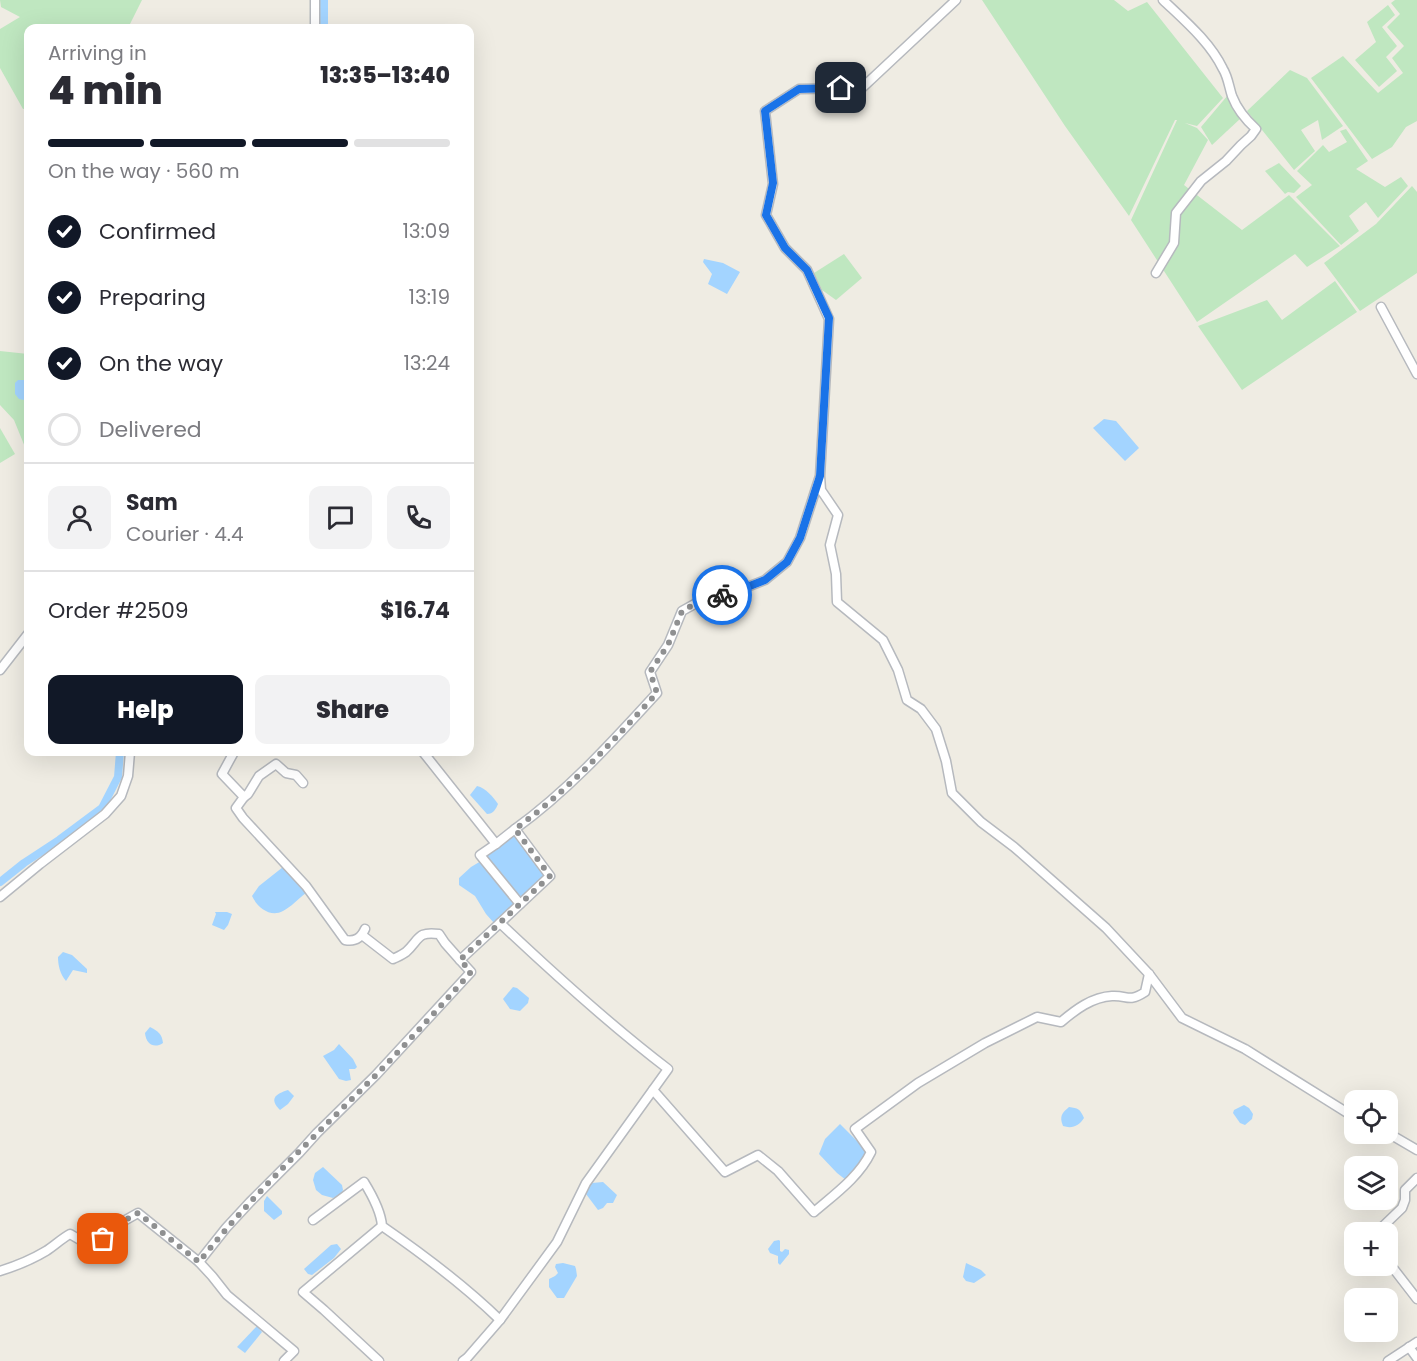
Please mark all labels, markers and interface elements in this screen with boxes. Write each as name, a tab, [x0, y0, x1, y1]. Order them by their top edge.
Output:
text: Arriving in	[48, 39, 147, 67]
text: 13:35–13:40	[320, 60, 450, 91]
pin	[815, 62, 866, 113]
text: 4 min	[48, 63, 163, 118]
icon: home	[824, 71, 857, 104]
text: On the way · 560 m	[48, 157, 240, 185]
icon: check	[48, 215, 81, 248]
text: Confirmed	[99, 216, 216, 247]
text: 13:09	[402, 217, 450, 245]
icon: check	[48, 281, 81, 314]
text: Preparing	[99, 282, 206, 313]
text: 13:19	[409, 283, 450, 311]
icon: check	[48, 347, 81, 380]
text: On the way	[99, 348, 223, 379]
text: 13:24	[403, 349, 450, 377]
text: Delivered	[99, 414, 202, 445]
button: person	[48, 486, 111, 549]
button: chat	[309, 486, 372, 549]
button: phone	[387, 486, 450, 549]
text: Sam	[126, 487, 178, 518]
text: Courier · 4.4	[126, 520, 244, 548]
courier	[692, 565, 752, 625]
icon: bike	[706, 579, 739, 612]
text: Order #2509	[48, 595, 189, 626]
text: $16.74	[380, 595, 450, 626]
button: Help	[48, 675, 243, 744]
button: Share	[255, 675, 450, 744]
map controls	[1344, 1090, 1398, 1342]
button: locate	[1344, 1090, 1398, 1144]
button: layers	[1344, 1156, 1398, 1210]
pin	[77, 1213, 128, 1264]
icon: bag	[86, 1222, 119, 1255]
button: +	[1344, 1222, 1398, 1276]
button: −	[1344, 1288, 1398, 1342]

